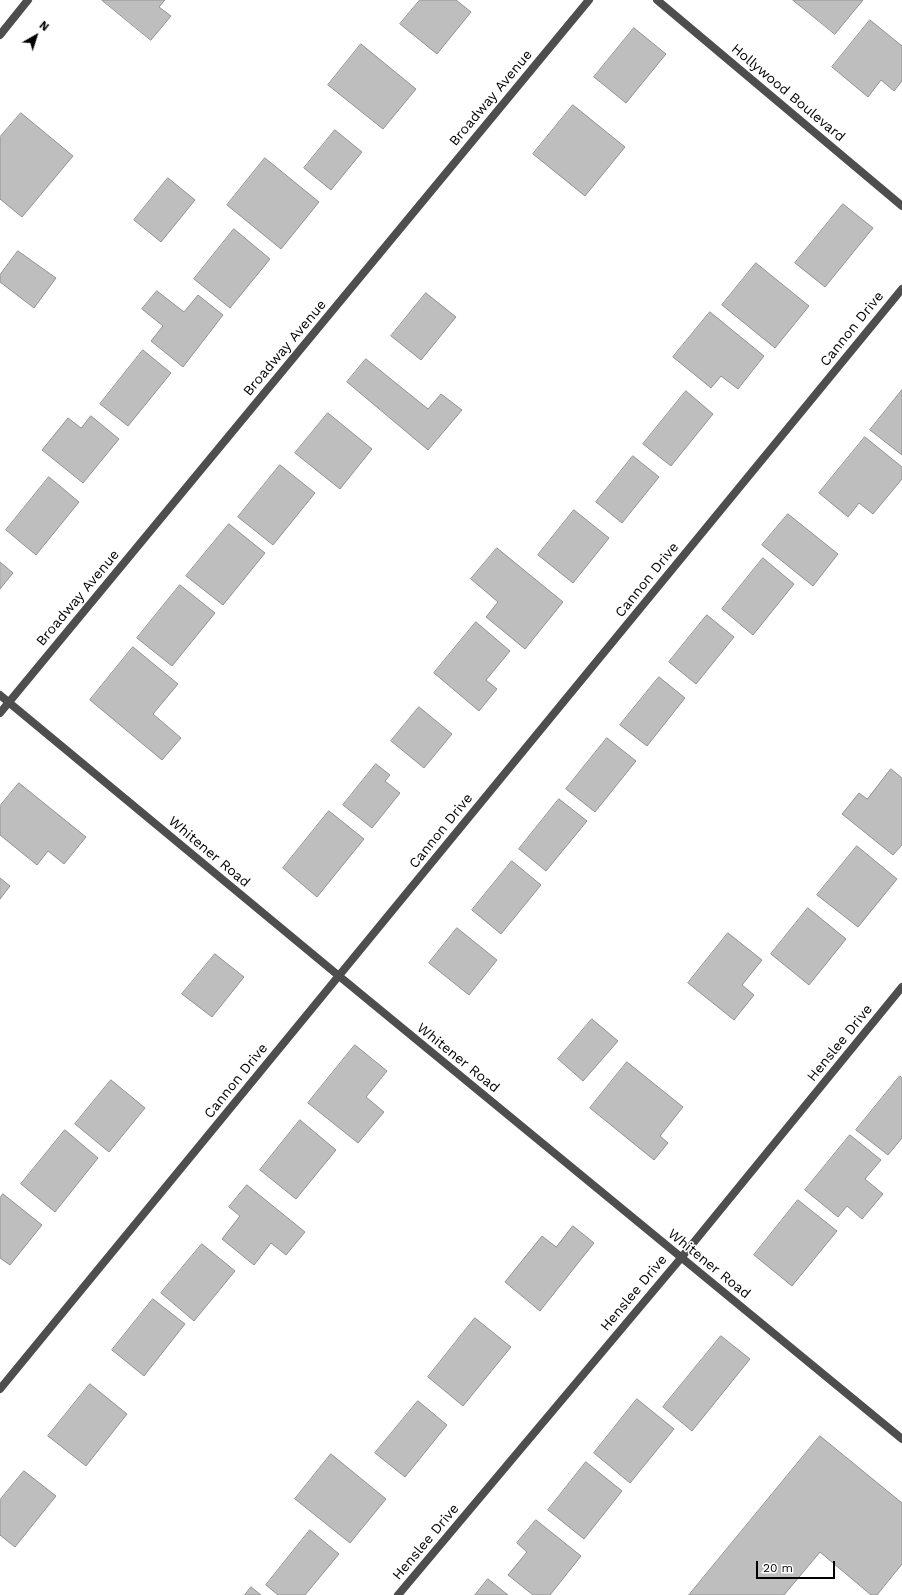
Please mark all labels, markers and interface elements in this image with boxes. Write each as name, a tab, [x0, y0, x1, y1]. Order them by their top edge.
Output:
north arrow	[16, 16, 56, 56]
text: N	[37, 19, 51, 34]
street label: Hollywood Boulevard	[728, 40, 848, 146]
street label: Broadway Avenue	[446, 47, 536, 149]
street label: Cannon Drive	[817, 288, 887, 370]
street label: Broadway Avenue	[240, 297, 330, 399]
street label: Cannon Drive	[612, 539, 682, 621]
street label: Broadway Avenue	[33, 547, 123, 649]
street label: Cannon Drive	[406, 790, 476, 872]
street label: Whitener Road	[165, 813, 253, 891]
street label: Henslee Drive	[804, 1001, 876, 1085]
street label: Whitener Road	[413, 1020, 503, 1096]
street label: Cannon Drive	[201, 1040, 271, 1122]
street label: Whitener Road	[664, 1226, 754, 1302]
street label: Henslee Drive	[597, 1251, 671, 1335]
street label: Henslee Drive	[389, 1500, 463, 1584]
scale bar	[758, 1553, 837, 1579]
text: 20 m	[763, 1561, 793, 1575]

